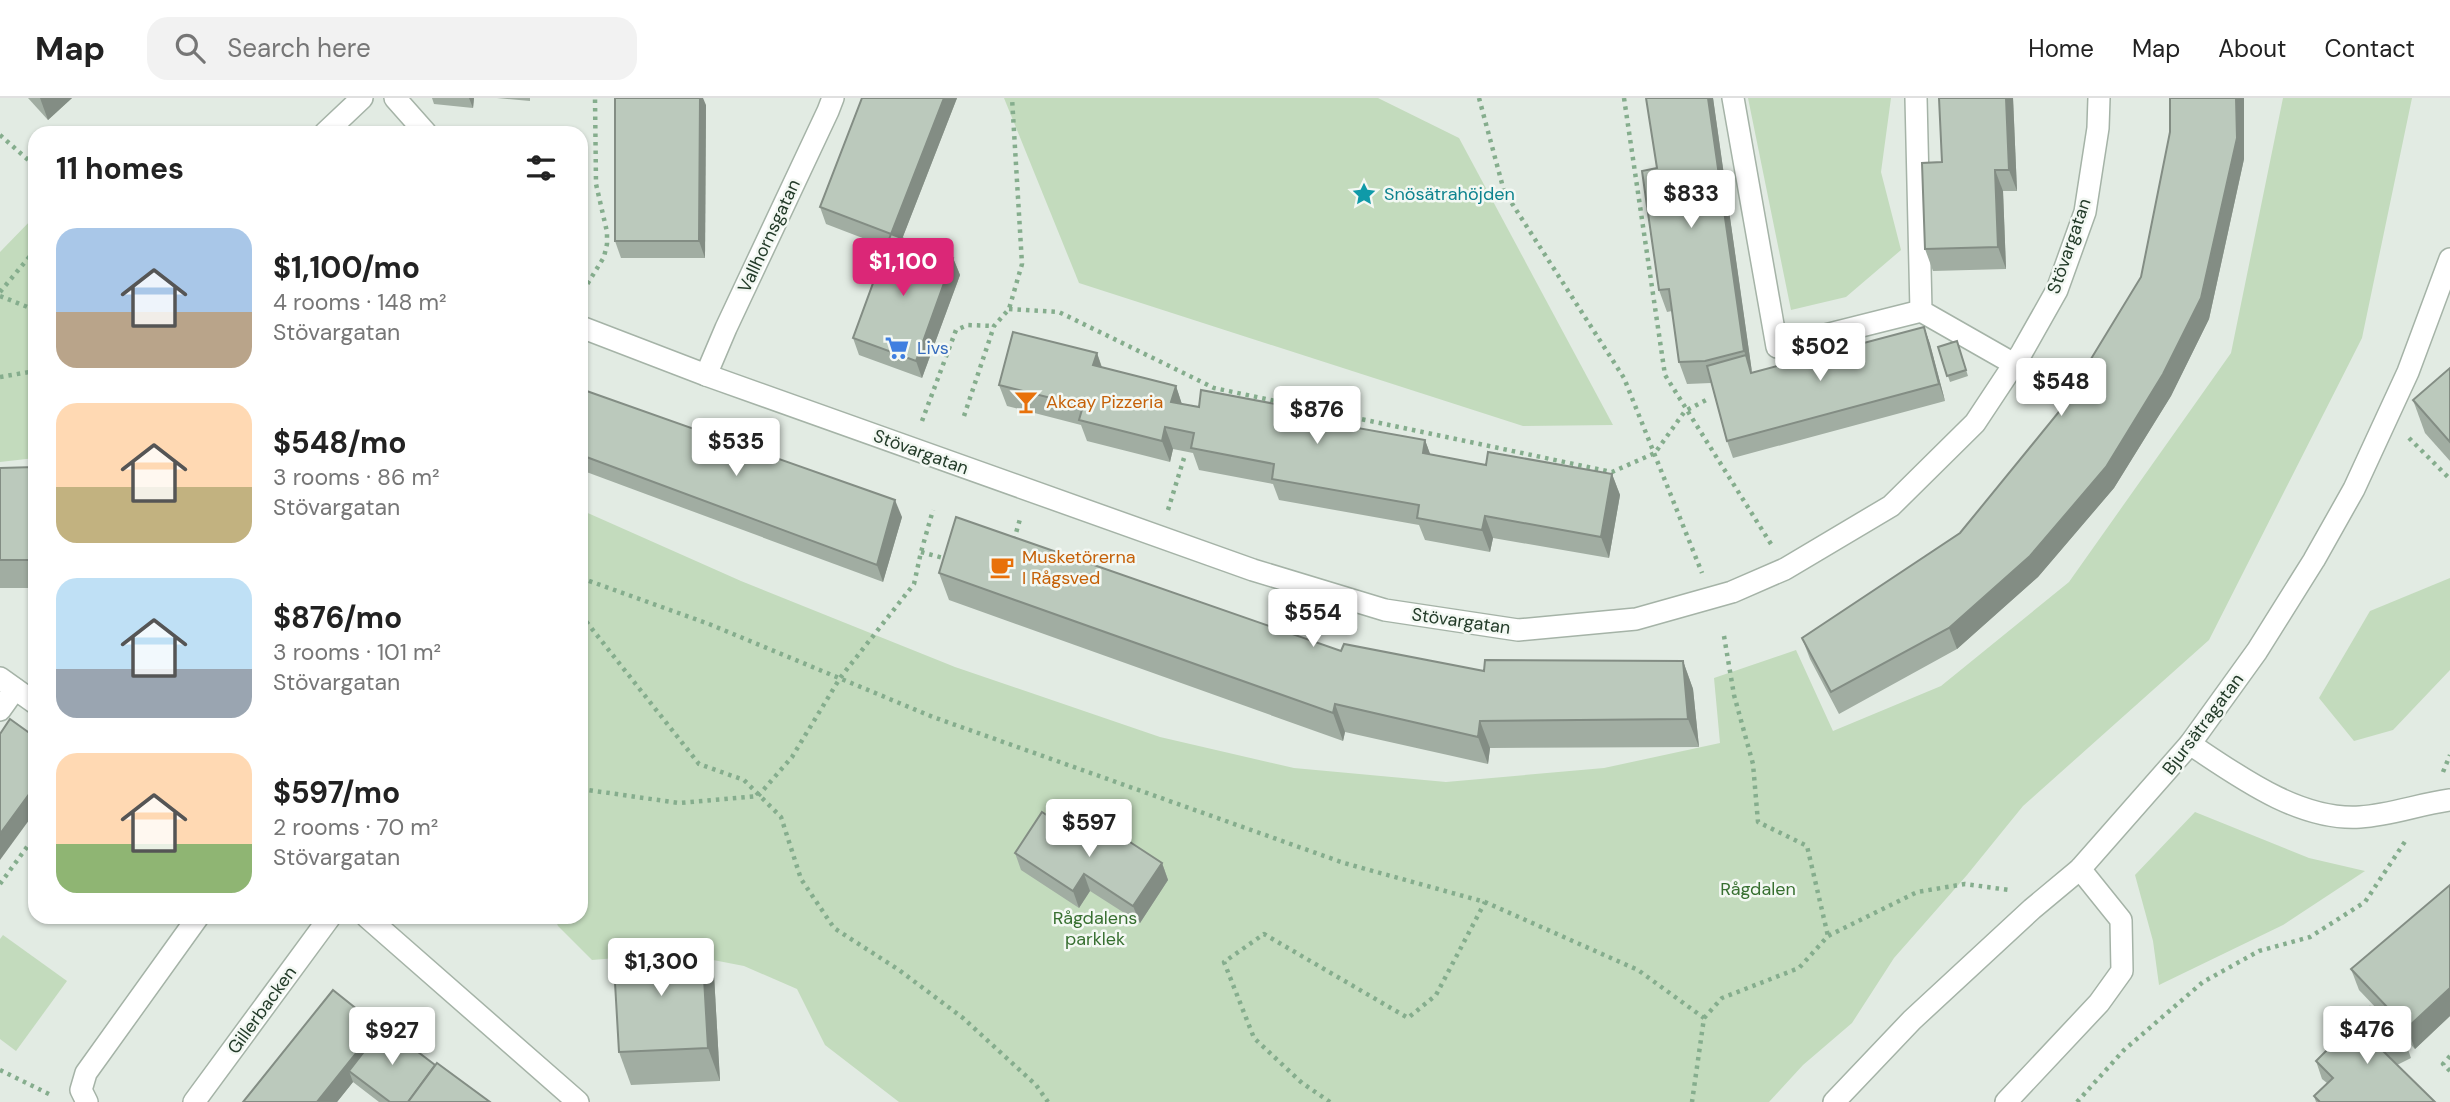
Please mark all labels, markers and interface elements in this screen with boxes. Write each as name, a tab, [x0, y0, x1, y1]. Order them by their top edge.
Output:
search box	[147, 17, 637, 80]
text: Map	[35, 27, 105, 70]
icon: search	[171, 29, 209, 67]
text: Search here	[227, 31, 371, 65]
text: Home	[2028, 33, 2094, 64]
text: Map	[2132, 33, 2180, 64]
text: About	[2218, 33, 2287, 64]
text: Contact	[2325, 33, 2415, 64]
text: 11 homes	[56, 149, 184, 188]
icon: filters	[522, 149, 560, 187]
pin: $833	[1650, 170, 1732, 230]
street label: Vallhornsgatan	[732, 175, 806, 297]
text: $833	[1663, 178, 1719, 208]
place icon: Snösätrahöjden	[1350, 180, 1378, 208]
place label: Snösätrahöjden	[1384, 182, 1515, 206]
street label: Stövargatan	[2041, 195, 2097, 297]
pin: $1,100	[846, 238, 960, 298]
text: $1,100	[869, 246, 937, 276]
text: $1,100/mo	[273, 248, 420, 287]
icon: home	[112, 256, 196, 340]
text: 4 rooms · 148 m²	[273, 287, 447, 317]
text: Stövargatan	[273, 317, 400, 347]
pin: $502	[1779, 324, 1861, 383]
text: $502	[1791, 331, 1849, 361]
supermarket icon: Livs	[883, 334, 911, 362]
place label: Livs	[917, 336, 949, 360]
pin: $548	[2020, 358, 2102, 418]
text: $548	[2032, 366, 2090, 396]
pin: $876	[1276, 386, 1358, 446]
bar icon: Akcay Pizzeria	[1012, 388, 1040, 416]
place label: Akcay Pizzeria	[1046, 390, 1163, 414]
text: $876	[1290, 394, 1344, 424]
pin: $535	[695, 418, 777, 478]
text: $548/mo	[273, 423, 407, 462]
street label: Stövargatan	[870, 424, 972, 480]
text: $535	[708, 426, 764, 456]
icon: home	[112, 431, 196, 515]
text: 3 rooms · 86 m²	[273, 462, 440, 492]
text: Stövargatan	[273, 492, 400, 522]
place label: Musketörerna I Rågsved	[1022, 545, 1136, 590]
cafe icon: Musketörerna I Rågsved	[988, 553, 1016, 581]
pin: $554	[1272, 589, 1354, 649]
text: $554	[1284, 597, 1342, 627]
text: $876/mo	[273, 598, 402, 637]
street label: Stövargatan	[1410, 602, 1512, 640]
icon: home	[112, 606, 196, 690]
text: 3 rooms · 101 m²	[273, 637, 441, 667]
text: Stövargatan	[273, 667, 400, 697]
street label: Bjursätragatan	[2157, 668, 2249, 780]
text: $597/mo	[273, 773, 400, 812]
icon: home	[112, 781, 196, 865]
pin: $597	[1048, 800, 1130, 859]
text: $597	[1062, 807, 1116, 837]
text: 2 rooms · 70 m²	[273, 812, 438, 842]
text: Stövargatan	[273, 842, 400, 872]
park label: Rågdalen	[1720, 877, 1796, 901]
park label: Rågdalens parklek	[1053, 906, 1137, 951]
pin: $1,300	[604, 939, 718, 998]
text: $1,300	[624, 946, 698, 976]
street label: Gillerbacken	[222, 961, 302, 1059]
pin: $476	[2326, 1006, 2408, 1066]
pin: $927	[351, 1007, 433, 1067]
text: $476	[2339, 1014, 2395, 1044]
text: $927	[365, 1015, 419, 1045]

